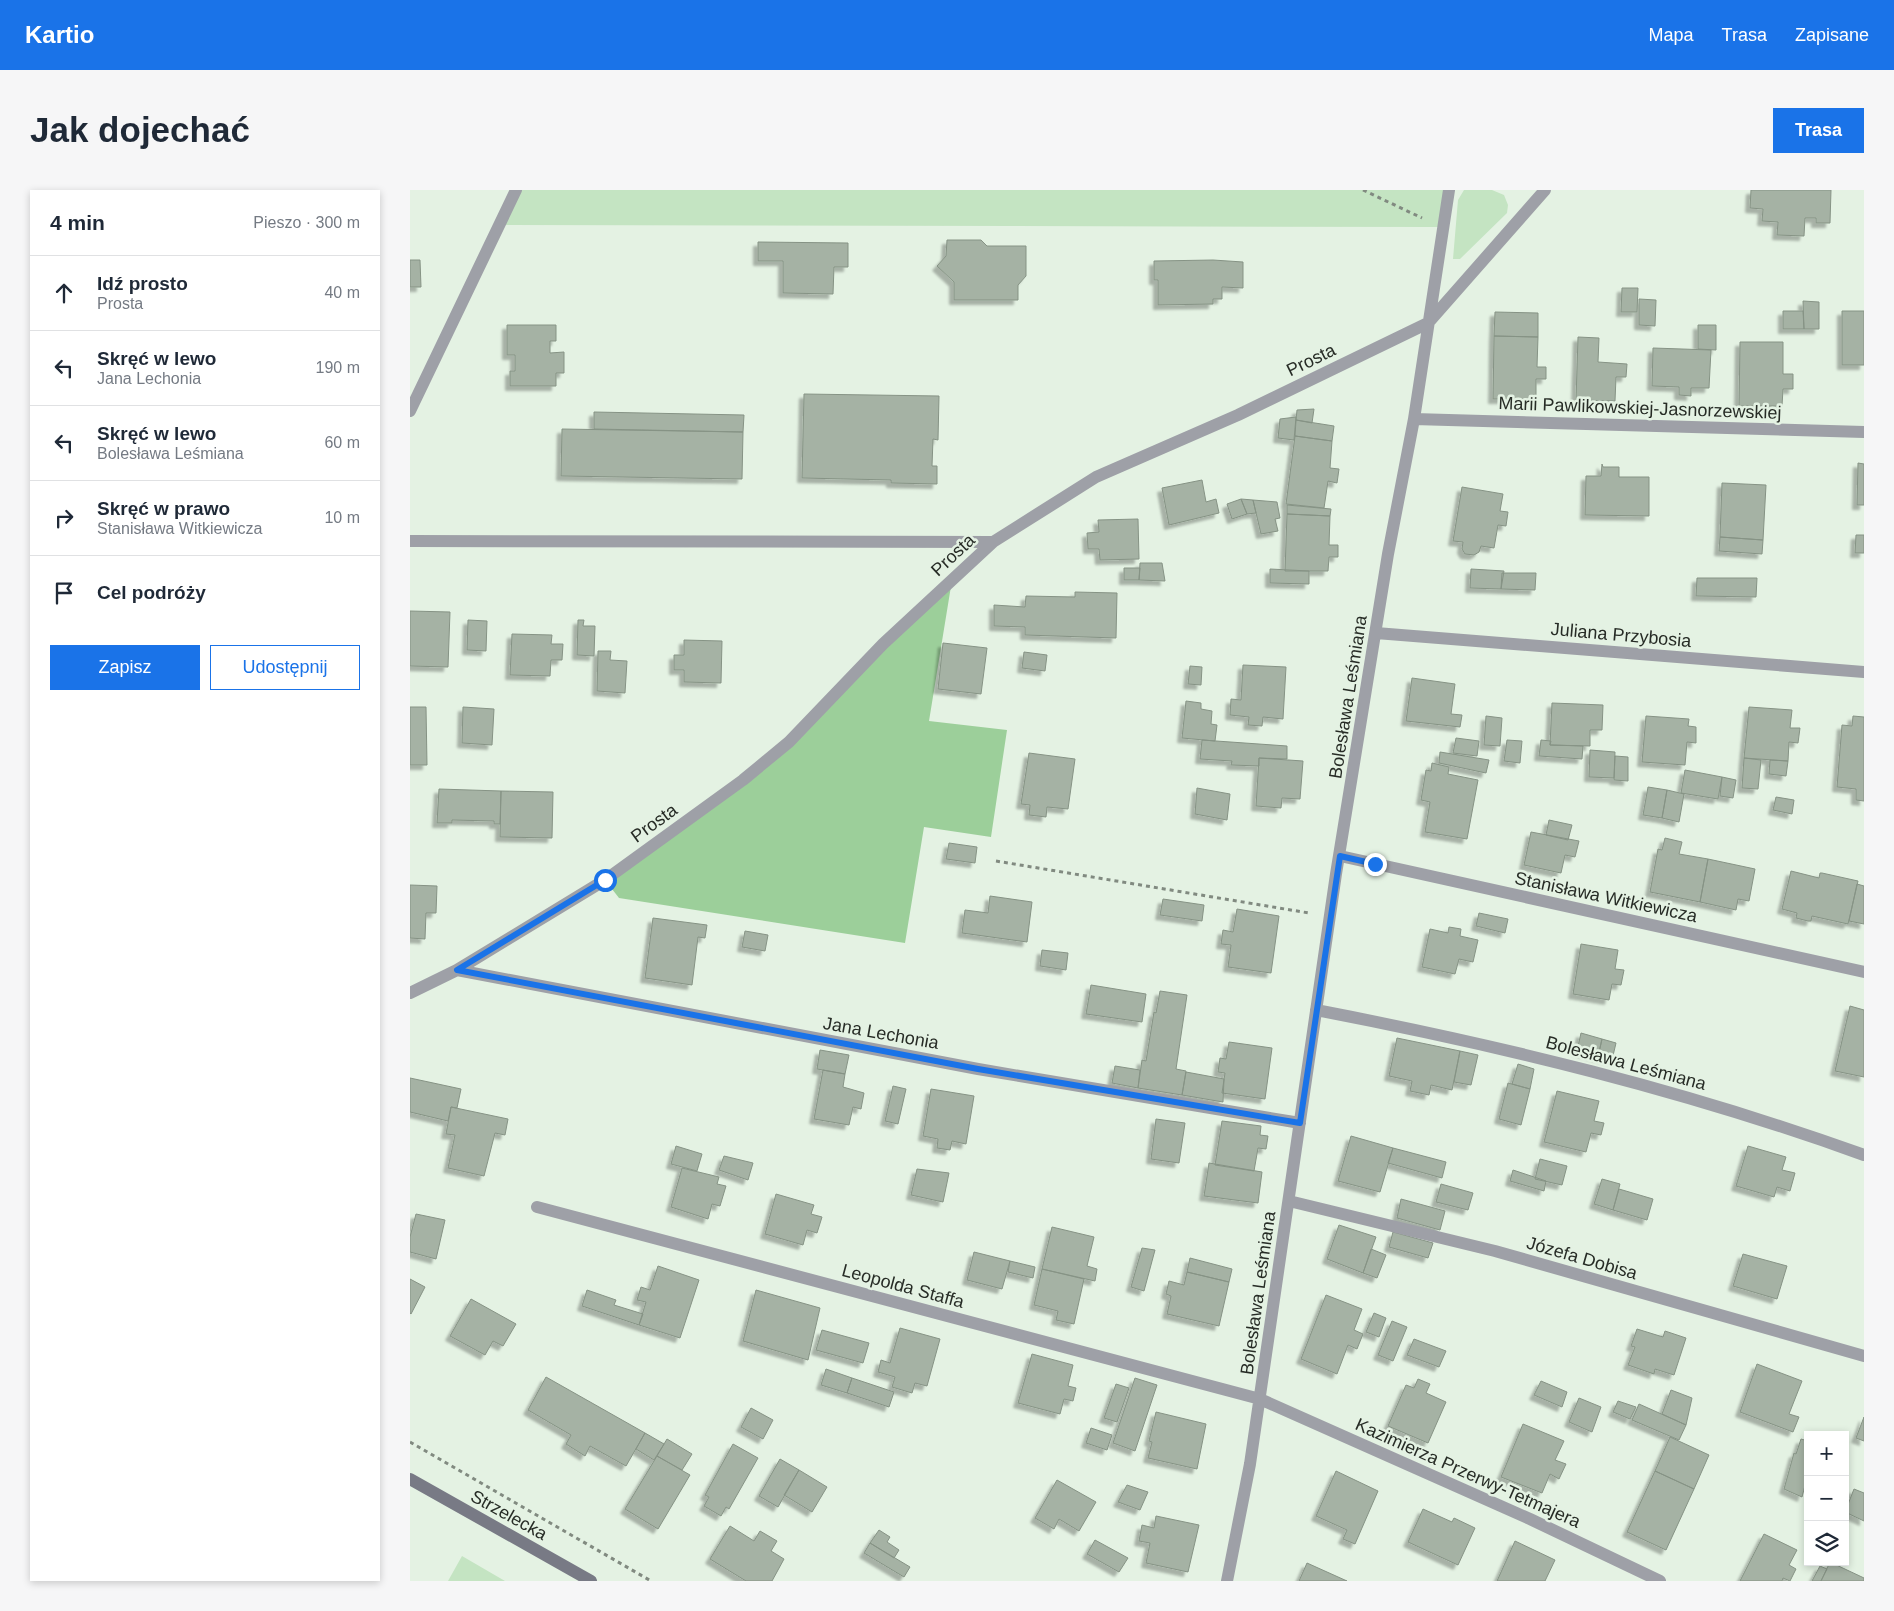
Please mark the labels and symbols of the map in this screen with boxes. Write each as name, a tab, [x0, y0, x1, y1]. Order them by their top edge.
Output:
street label: Prosta	[1283, 339, 1340, 380]
street label: Marii Pawlikowskiej-Jasnorzewskiej	[1498, 393, 1782, 423]
street label: Prosta	[927, 529, 980, 580]
street label: Bolesława Leśmiana	[1325, 613, 1371, 780]
street label: Juliana Przybosia	[1550, 619, 1693, 651]
street label: Prosta	[627, 799, 682, 846]
route end	[1364, 853, 1387, 876]
street label: Stanisława Witkiewicza	[1513, 868, 1700, 926]
route start	[594, 869, 617, 892]
street label: Jana Lechonia	[822, 1013, 941, 1053]
street label: Bolesława Leśmiana	[1544, 1032, 1709, 1094]
street label: Bolesława Leśmiana	[1237, 1209, 1280, 1376]
street label: Józefa Dobisa	[1524, 1233, 1641, 1284]
street label: Leopolda Staffa	[840, 1260, 967, 1312]
street label: Kazimierza Przerwy-Tetmajera	[1352, 1414, 1584, 1532]
street label: Strzelecka	[467, 1486, 551, 1545]

